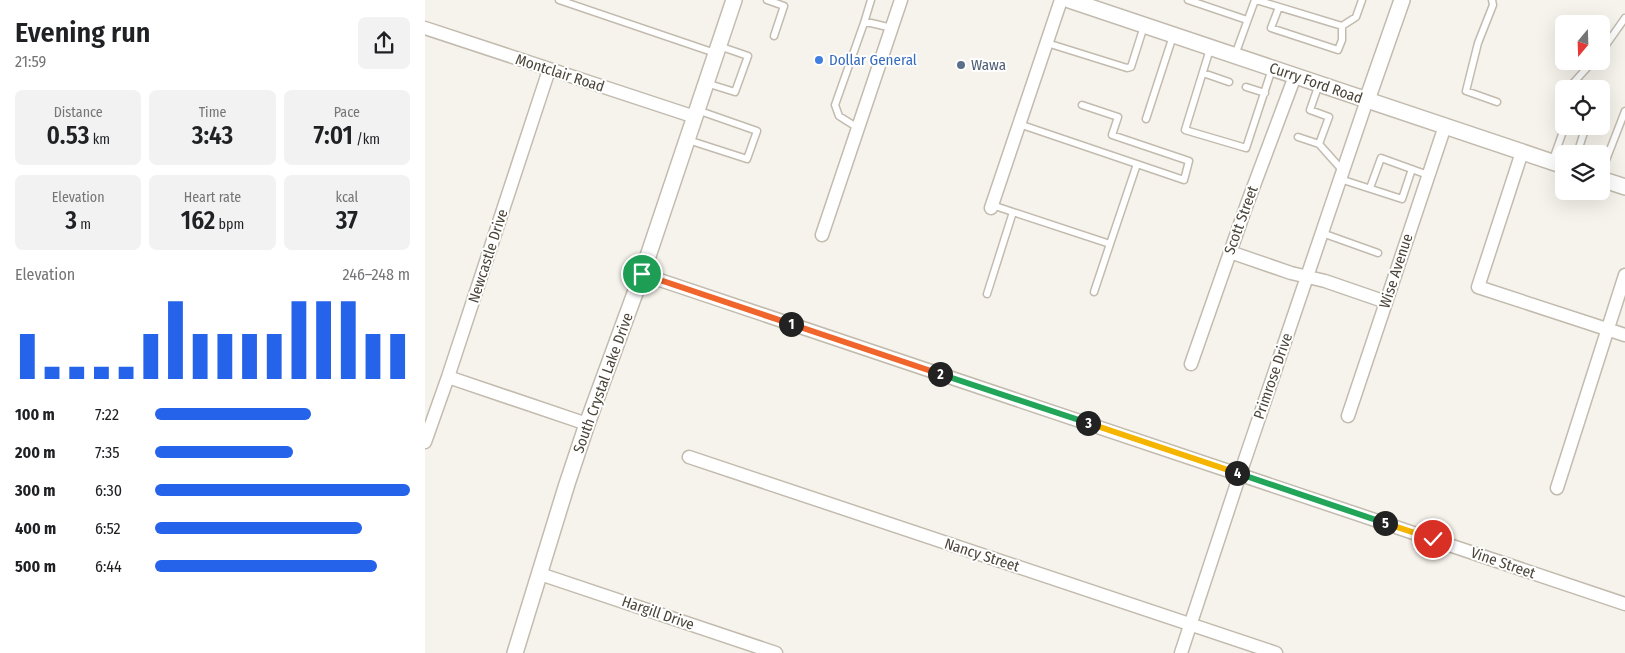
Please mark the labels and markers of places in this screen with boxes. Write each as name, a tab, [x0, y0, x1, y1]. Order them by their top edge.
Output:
place label: Dollar General	[829, 51, 917, 69]
marker: Dollar General	[813, 54, 825, 66]
place label: Wawa	[971, 56, 1006, 74]
marker: Wawa	[955, 59, 967, 71]
pin	[621, 253, 663, 295]
pin: 1	[779, 312, 803, 336]
pin: 2	[927, 362, 953, 386]
pin: 3	[1075, 410, 1101, 436]
pin: 4	[1225, 460, 1249, 486]
pin: 5	[1373, 510, 1397, 536]
pin	[1412, 518, 1454, 560]

